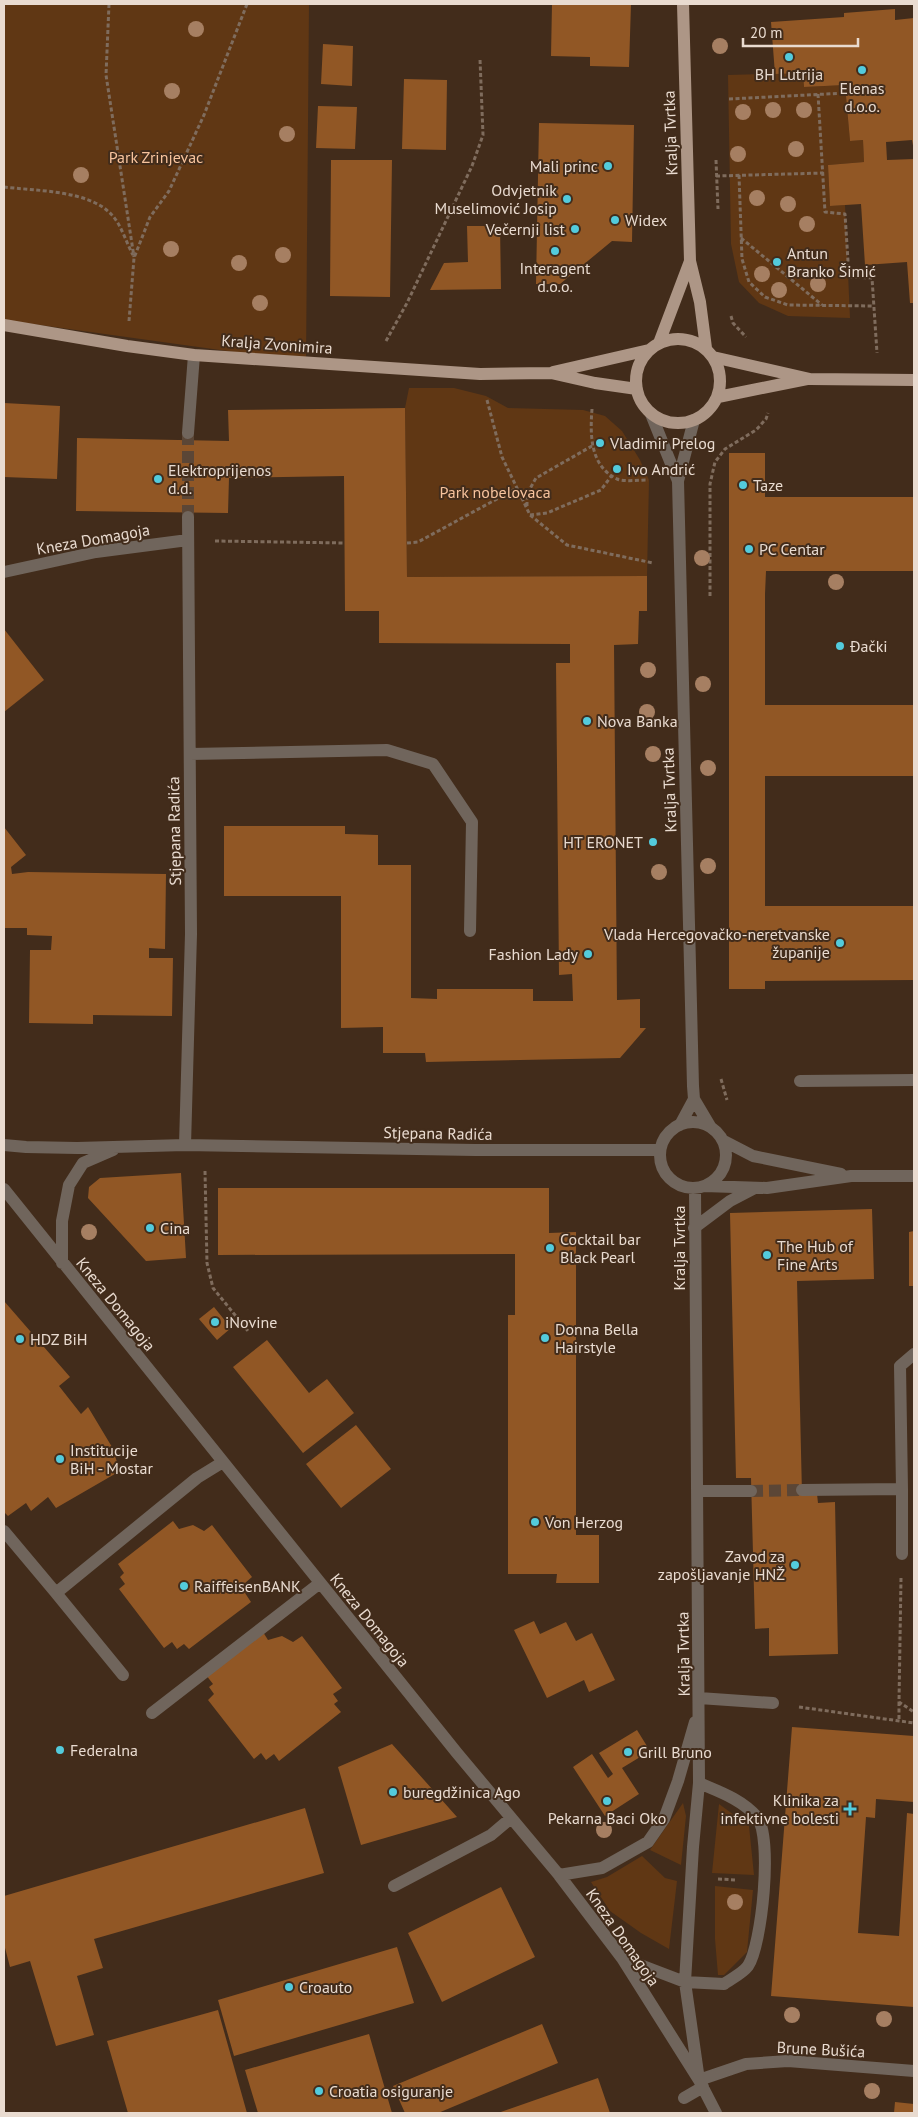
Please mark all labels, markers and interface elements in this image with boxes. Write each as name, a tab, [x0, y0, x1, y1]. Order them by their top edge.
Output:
scale bar	[743, 15, 858, 47]
text: 20 m	[750, 23, 783, 42]
marker: BH Lutrija	[783, 51, 795, 63]
place label: BH Lutrija	[755, 64, 823, 84]
marker: Elenas d.o.o.	[856, 64, 868, 76]
place label: Elenas d.o.o.	[840, 78, 885, 116]
street label: Kralja Tvrtka	[659, 90, 681, 176]
park label: Park Zrinjevac	[109, 147, 203, 167]
place label: Mali princ	[530, 156, 598, 176]
marker: Mali princ	[602, 160, 614, 172]
place label: Odvjetnik Muselimović Josip	[435, 180, 557, 218]
marker: Odvjetnik Muselimović Josip	[561, 193, 573, 205]
place label: Widex	[625, 210, 667, 230]
marker: Widex	[609, 214, 621, 226]
place label: Večernji list	[485, 219, 566, 239]
marker: Večernji list	[569, 223, 581, 235]
place label: Antun Branko Šimić	[787, 243, 876, 281]
marker: Interagent d.o.o.	[549, 245, 561, 257]
marker: Antun Branko Šimić	[771, 256, 783, 268]
place label: Interagent d.o.o.	[519, 258, 591, 296]
street label: Kralja Zvonimira	[221, 330, 333, 358]
place label: Vladimir Prelog	[609, 433, 715, 453]
marker: Vladimir Prelog	[594, 437, 606, 449]
place label: Ivo Andrić	[627, 459, 695, 479]
place label: Elektroprijenos d.d.	[168, 460, 272, 498]
marker: Ivo Andrić	[611, 463, 623, 475]
marker: Elektroprijenos d.d.	[152, 473, 164, 485]
place label: Taze	[753, 475, 783, 495]
marker: Taze	[737, 479, 749, 491]
park label: Park nobelovaca	[439, 482, 551, 502]
street label: Kneza Domagoja	[35, 519, 151, 559]
place label: PC Centar	[759, 539, 825, 559]
marker: PC Centar	[743, 543, 755, 555]
place label: Đački	[849, 636, 888, 656]
marker: Đački	[834, 640, 846, 652]
place label: Nova Banka	[597, 711, 678, 731]
marker: Nova Banka	[581, 715, 593, 727]
street label: Kralja Tvrtka	[658, 747, 680, 833]
street label: Stjepana Radića	[163, 776, 185, 886]
place label: HT ERONET	[563, 832, 643, 852]
marker: HT ERONET	[647, 836, 659, 848]
place label: Vlada Hercegovačko-neretvanske županije	[603, 924, 830, 962]
marker: Vlada Hercegovačko-neretvanske županije	[834, 937, 846, 949]
place label: Fashion Lady	[488, 944, 579, 964]
marker: Fashion Lady	[582, 948, 594, 960]
street label: Stjepana Radića	[383, 1122, 493, 1144]
street label: Kralja Tvrtka	[669, 1206, 689, 1290]
place label: Cina	[160, 1218, 190, 1238]
marker: Cina	[144, 1222, 156, 1234]
place label: Cocktail bar Black Pearl	[560, 1229, 641, 1267]
place label: The Hub of Fine Arts	[777, 1236, 854, 1274]
marker: Cocktail bar Black Pearl	[544, 1242, 556, 1254]
marker: The Hub of Fine Arts	[761, 1249, 773, 1261]
street label: Kneza Domagoja	[72, 1253, 160, 1355]
place label: iNovine	[225, 1312, 277, 1332]
marker: iNovine	[209, 1316, 221, 1328]
place label: Donna Bella Hairstyle	[555, 1319, 639, 1357]
place label: HDZ BiH	[30, 1329, 88, 1349]
marker: Donna Bella Hairstyle	[539, 1332, 551, 1344]
marker: HDZ BiH	[14, 1333, 26, 1345]
place label: Institucije BiH - Mostar	[70, 1440, 153, 1478]
marker: Institucije BiH - Mostar	[54, 1453, 66, 1465]
place label: Von Herzog	[544, 1512, 623, 1532]
marker: Von Herzog	[529, 1516, 541, 1528]
place label: Zavod za zapošljavanje HNŽ	[658, 1546, 785, 1584]
marker: Zavod za zapošljavanje HNŽ	[789, 1559, 801, 1571]
street label: Kneza Domagoja	[326, 1569, 414, 1671]
place label: RaiffeisenBANK	[194, 1576, 301, 1596]
marker: RaiffeisenBANK	[178, 1580, 190, 1592]
street label: Kralja Tvrtka	[672, 1611, 694, 1697]
place label: Federalna	[70, 1740, 138, 1760]
place label: Grill Bruno	[638, 1742, 712, 1762]
marker: Federalna	[54, 1744, 66, 1756]
marker: Grill Bruno	[622, 1746, 634, 1758]
place label: buregdžinica Ago	[403, 1782, 521, 1802]
marker: buregdžinica Ago	[387, 1786, 399, 1798]
place label: Klinika za infektivne bolesti	[720, 1790, 839, 1828]
marker: Pekarna Baci Oko	[601, 1795, 613, 1807]
marker: Klinika za infektivne bolesti	[843, 1802, 857, 1816]
place label: Pekarna Baci Oko	[548, 1808, 666, 1828]
street label: Kneza Domagoja	[582, 1884, 664, 1990]
place label: Croauto	[299, 1977, 352, 1997]
marker: Croauto	[283, 1981, 295, 1993]
street label: Brune Bušića	[776, 2037, 866, 2061]
place label: Croatia osiguranje	[329, 2081, 453, 2101]
marker: Croatia osiguranje	[313, 2085, 325, 2097]

